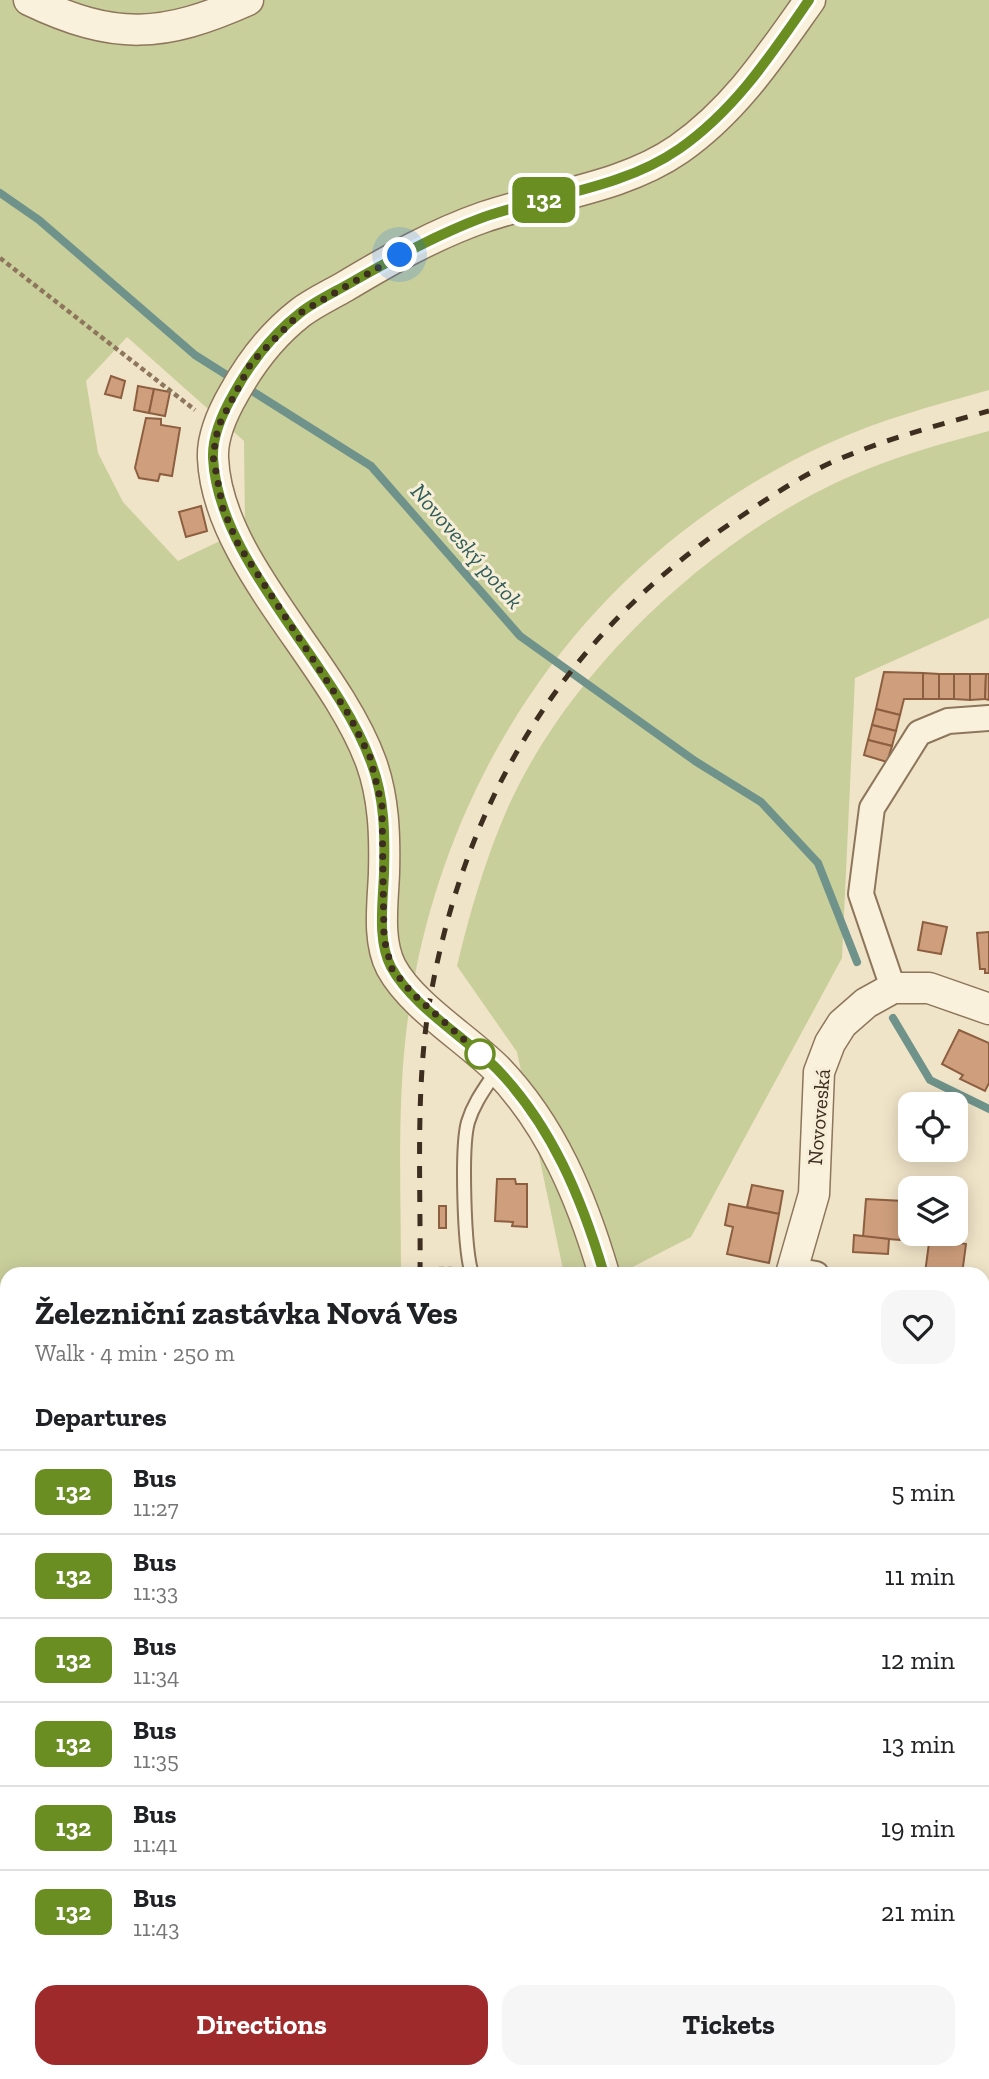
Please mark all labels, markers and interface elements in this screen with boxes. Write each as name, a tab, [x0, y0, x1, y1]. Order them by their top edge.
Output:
line badge: 132	[504, 177, 584, 223]
text: 132	[526, 185, 562, 214]
your location	[382, 237, 417, 272]
water label: Novoveský potok	[405, 478, 529, 614]
unlabelled marker	[465, 1039, 495, 1069]
street label: Novoveská	[802, 1068, 835, 1166]
map controls	[898, 1092, 968, 1246]
button: locate	[898, 1092, 968, 1162]
button: layers	[898, 1176, 968, 1246]
button: heart	[881, 1290, 955, 1364]
text: Železniční zastávka Nová Ves	[35, 1293, 458, 1332]
text: Walk · 4 min · 250 m	[35, 1339, 235, 1367]
text: Departures	[35, 1401, 167, 1433]
text: Bus	[133, 1462, 176, 1494]
text: 5 min	[891, 1476, 955, 1508]
text: 132	[56, 1477, 91, 1506]
text: 11:27	[133, 1494, 179, 1522]
text: Bus	[133, 1546, 176, 1578]
text: 11 min	[884, 1560, 955, 1592]
text: 132	[56, 1561, 91, 1590]
text: 11:33	[133, 1578, 178, 1606]
text: Bus	[133, 1630, 176, 1662]
text: 12 min	[881, 1644, 955, 1676]
text: 132	[56, 1645, 91, 1674]
text: 11:34	[133, 1662, 180, 1690]
text: Bus	[133, 1714, 176, 1746]
text: 13 min	[882, 1728, 955, 1760]
text: 132	[56, 1729, 91, 1758]
text: 11:35	[133, 1746, 179, 1774]
text: Bus	[133, 1798, 176, 1830]
text: 19 min	[881, 1812, 955, 1844]
text: 132	[56, 1813, 91, 1842]
text: 11:41	[133, 1830, 177, 1858]
text: Bus	[133, 1882, 176, 1914]
text: 21 min	[881, 1896, 955, 1928]
text: 132	[56, 1897, 91, 1926]
text: 11:43	[133, 1914, 180, 1942]
button: Directions	[35, 1985, 488, 2065]
button: Tickets	[502, 1985, 955, 2065]

